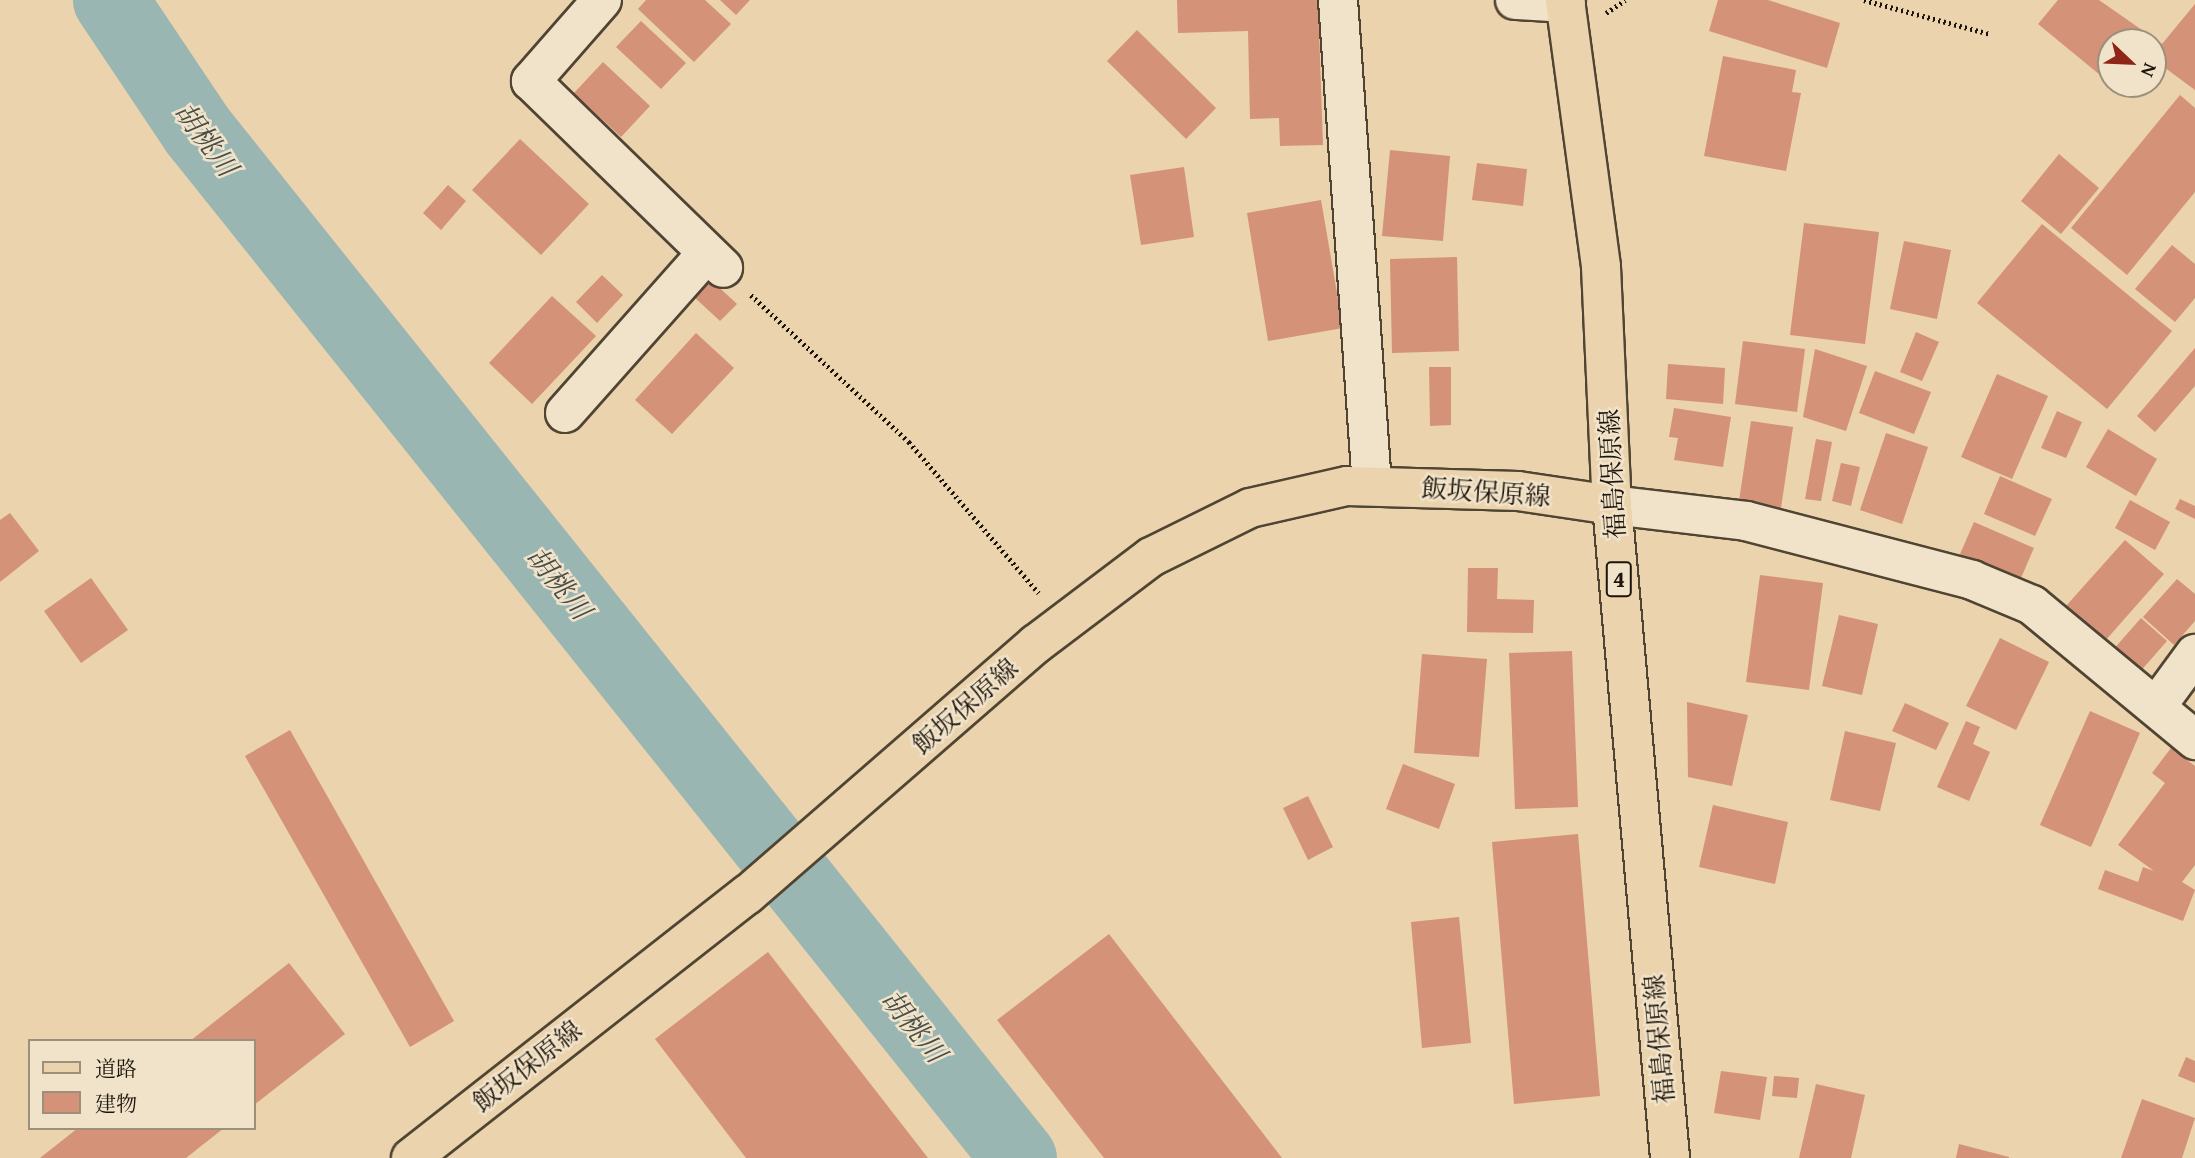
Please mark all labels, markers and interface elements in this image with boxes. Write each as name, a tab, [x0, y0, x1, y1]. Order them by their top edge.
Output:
north arrow	[2097, 28, 2167, 98]
text: N	[2134, 59, 2165, 82]
water label: 胡桃川	[167, 95, 245, 183]
street label: 福島保原線	[1593, 408, 1631, 540]
street label: 飯坂保原線	[1420, 472, 1552, 512]
water label: 胡桃川	[520, 540, 598, 626]
road number: 4	[1605, 558, 1633, 600]
street label: 飯坂保原線	[906, 652, 1024, 760]
street label: 福島保原線	[1638, 973, 1680, 1105]
water label: 胡桃川	[875, 983, 953, 1069]
street label: 飯坂保原線	[466, 1014, 588, 1118]
legend	[28, 1039, 256, 1130]
text: 道路	[95, 1053, 137, 1084]
text: 建物	[95, 1088, 137, 1119]

